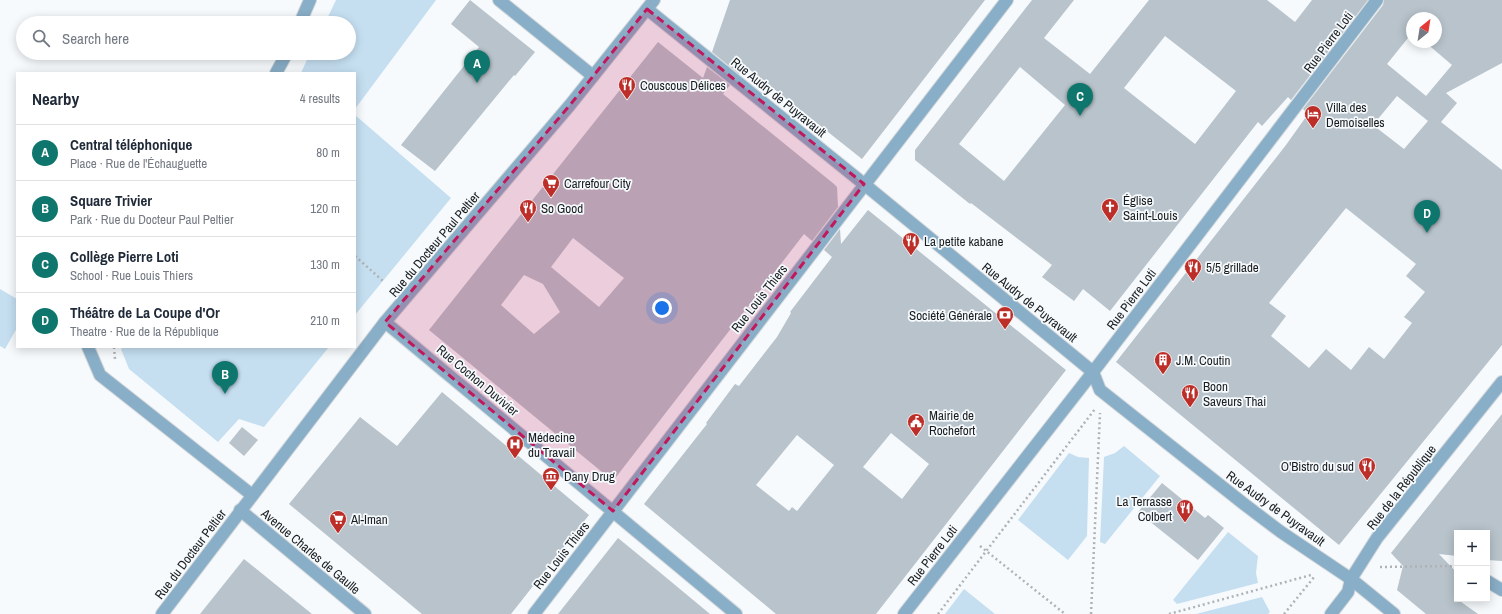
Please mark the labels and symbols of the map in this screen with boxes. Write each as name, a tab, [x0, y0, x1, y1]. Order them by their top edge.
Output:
street label: Rue Pierre Loti	[1300, 8, 1357, 76]
north arrow	[1406, 12, 1442, 48]
pin: A	[464, 50, 490, 83]
street label: Rue Audry de Puyravault	[728, 54, 830, 141]
restaurant icon: Couscous Délices	[617, 75, 637, 100]
place label: Couscous Délices	[640, 77, 726, 94]
pin: C	[1067, 83, 1093, 116]
place label: Villa des Demoiselles	[1326, 99, 1385, 131]
hotel icon: Villa des Demoiselles	[1303, 104, 1323, 129]
supermarket icon: Carrefour City	[541, 173, 561, 198]
place label: Carrefour City	[564, 175, 632, 192]
street label: Rue du Docteur Paul Peltier	[385, 188, 484, 301]
place label: Église Saint-Louis	[1123, 192, 1178, 224]
church icon: Église Saint-Louis	[1100, 197, 1120, 222]
restaurant icon: So Good	[518, 198, 538, 223]
place label: So Good	[541, 200, 583, 217]
pin: D	[1414, 200, 1440, 233]
restaurant icon: La petite kabane	[901, 231, 921, 256]
place label: La petite kabane	[924, 233, 1004, 250]
restaurant icon: 5/5 grillade	[1183, 257, 1203, 282]
street label: Rue Audry de Puyravault	[979, 259, 1081, 346]
place label: 5/5 grillade	[1206, 259, 1259, 276]
street label: Rue Louis Thiers	[728, 261, 791, 336]
street label: Rue Pierre Loti	[1103, 265, 1160, 333]
your location	[652, 298, 672, 318]
bank icon: Société Générale	[995, 305, 1015, 330]
place label: Société Générale	[909, 307, 992, 324]
street label: Rue Cochon Duvivier	[433, 341, 523, 420]
building icon: J.M. Coutin	[1153, 350, 1173, 375]
place label: J.M. Coutin	[1176, 352, 1231, 369]
pin: B	[212, 361, 238, 394]
place label: Boon Saveurs Thai	[1203, 378, 1266, 410]
restaurant icon: Boon Saveurs Thai	[1180, 383, 1200, 408]
place label: Mairie de Rochefort	[929, 407, 975, 439]
public building icon: Mairie de Rochefort	[906, 412, 926, 437]
place label: Médecine du Travail	[528, 429, 575, 461]
hospital icon: Médecine du Travail	[505, 434, 525, 459]
street label: Rue de la République	[1363, 441, 1440, 533]
restaurant icon: O'Bistro du sud	[1357, 456, 1377, 481]
place label: O'Bistro du sud	[1281, 458, 1354, 475]
museum icon: Dany Drug	[541, 466, 561, 491]
street label: Rue Audry de Puyravault	[1223, 467, 1328, 550]
place label: Dany Drug	[564, 468, 615, 485]
place label: La Terrasse Colbert	[1116, 493, 1172, 525]
restaurant icon: La Terrasse Colbert	[1175, 498, 1195, 523]
street label: Avenue Charles de Gaulle	[257, 504, 364, 598]
street label: Rue du Docteur Peltier	[151, 506, 230, 603]
supermarket icon: Al-Iman	[328, 509, 348, 534]
place label: Al-Iman	[350, 511, 388, 528]
street label: Rue Louis Thiers	[530, 518, 593, 593]
street label: Rue Pierre Loti	[903, 522, 961, 589]

